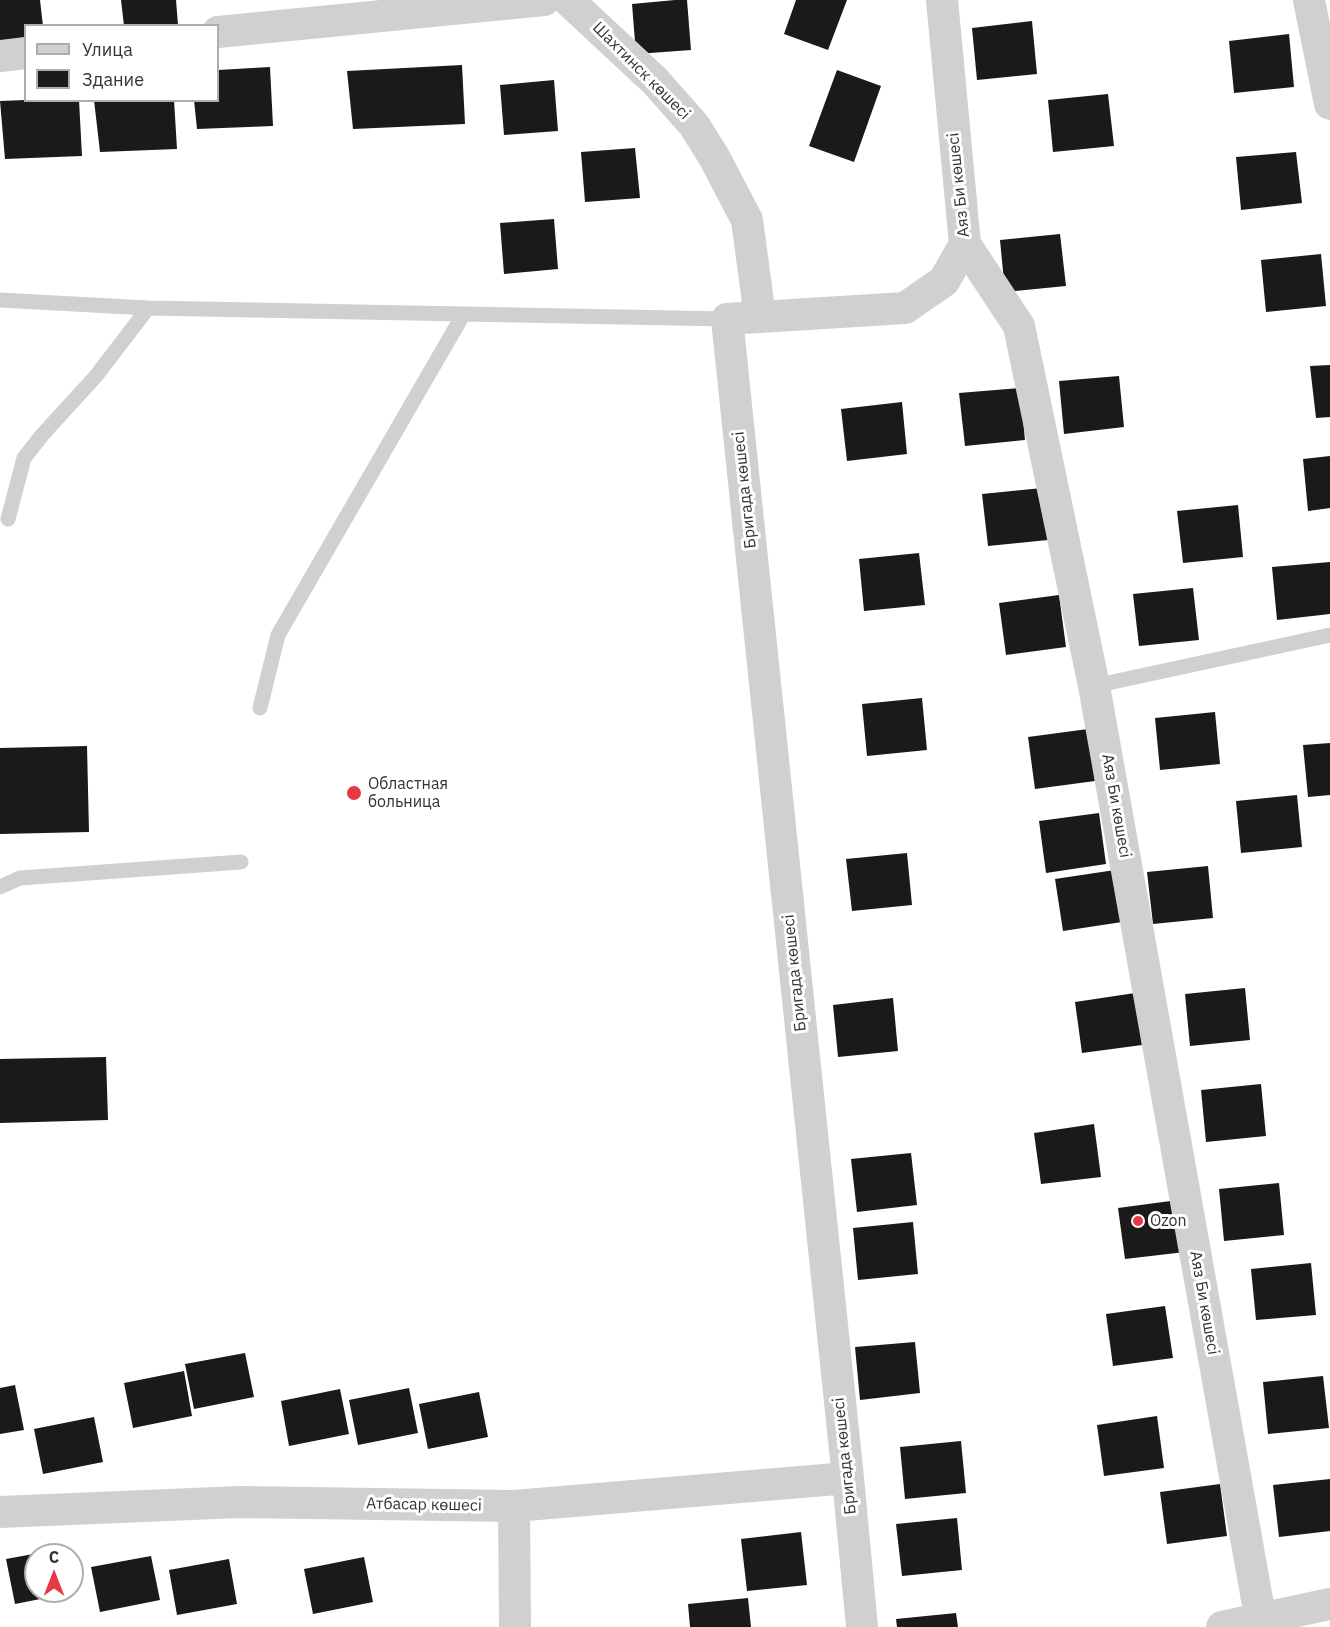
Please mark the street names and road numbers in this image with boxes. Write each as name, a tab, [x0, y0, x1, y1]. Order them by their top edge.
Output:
street label: Шахтинск көшесі	[588, 18, 694, 124]
street label: Аяз Би көшесі	[944, 132, 974, 238]
street label: Бригада көшесі	[729, 431, 761, 549]
street label: Аяз Би көшесі	[1097, 753, 1135, 859]
street label: Бригада көшесі	[779, 914, 811, 1032]
street label: Аяз Би көшесі	[1185, 1250, 1223, 1356]
street label: Бригада көшесі	[829, 1397, 861, 1515]
street label: Атбасар көшесі	[366, 1494, 482, 1516]

